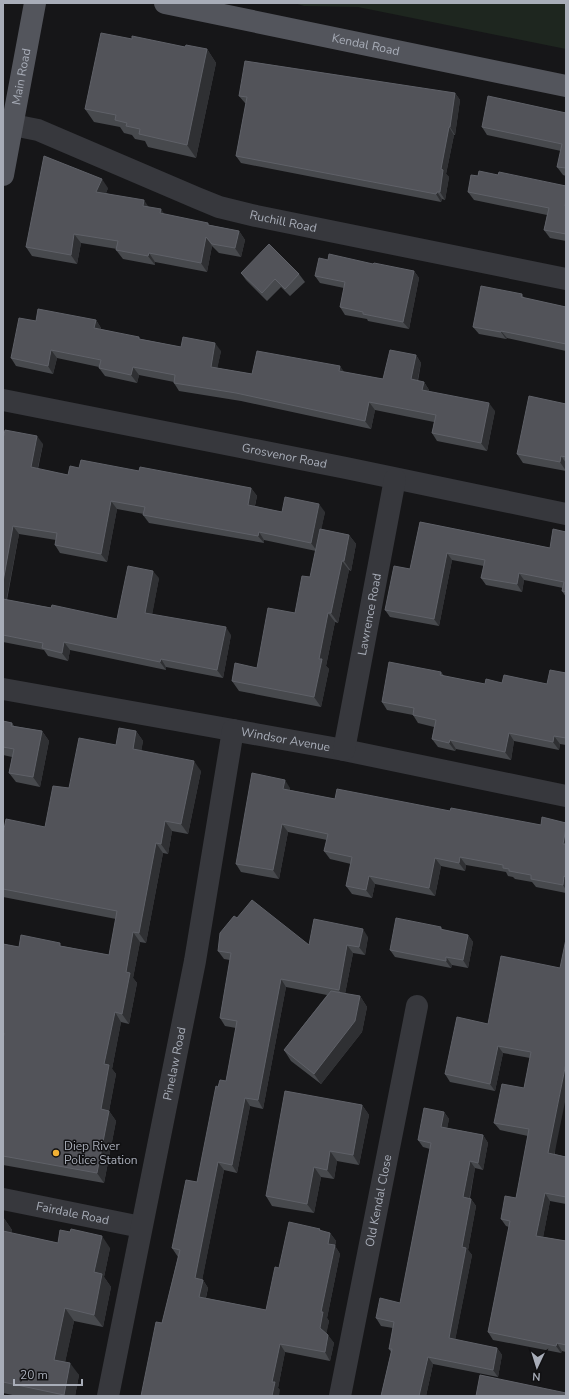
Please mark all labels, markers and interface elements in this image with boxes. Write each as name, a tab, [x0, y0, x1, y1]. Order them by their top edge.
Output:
street label: Kendal Road	[331, 30, 401, 59]
street label: Main Road	[8, 47, 34, 106]
street label: Ruchill Road	[248, 207, 318, 236]
street label: Grosvenor Road	[240, 440, 329, 472]
street label: Lawrence Road	[354, 572, 385, 657]
street label: Windsor Avenue	[240, 724, 332, 755]
street label: Pinelaw Road	[159, 1025, 190, 1102]
place label: Diep River Police Station	[64, 1138, 138, 1168]
marker: Diep River Police Station	[51, 1148, 61, 1158]
street label: Old Kendal Close	[362, 1153, 395, 1248]
street label: Fairdale Road	[35, 1198, 110, 1228]
north arrow	[517, 1347, 557, 1387]
scale bar	[14, 1361, 82, 1387]
text: 20 m	[20, 1367, 48, 1383]
text: N	[532, 1369, 541, 1384]

